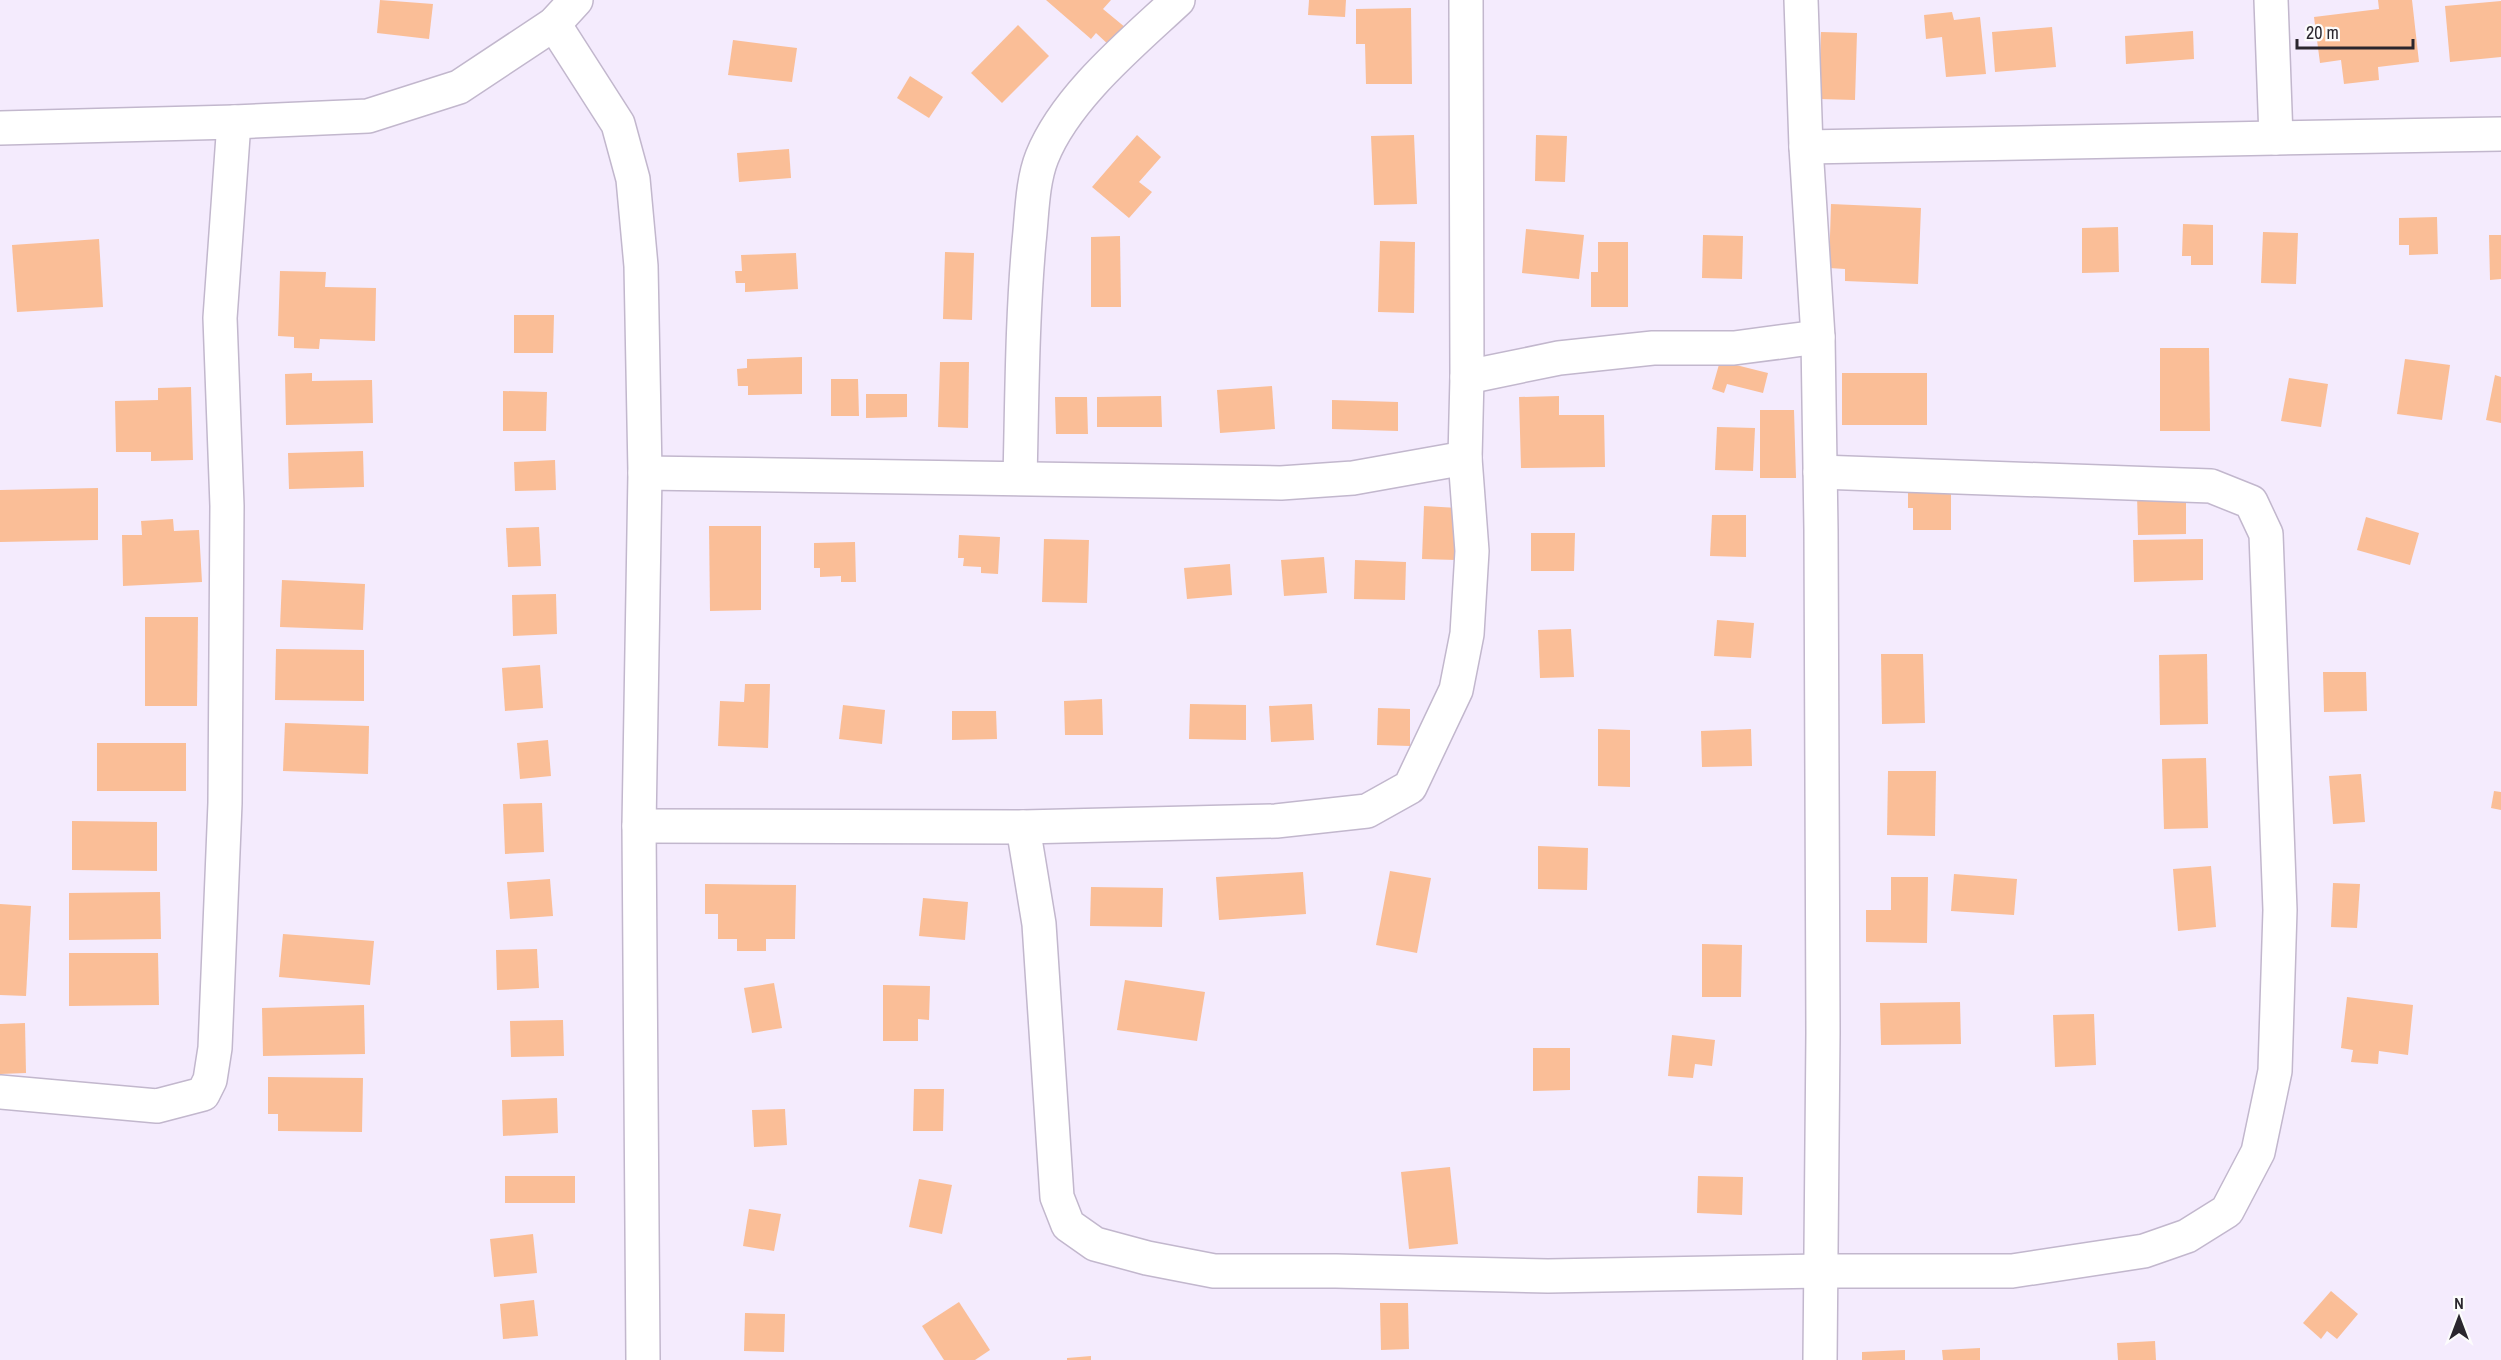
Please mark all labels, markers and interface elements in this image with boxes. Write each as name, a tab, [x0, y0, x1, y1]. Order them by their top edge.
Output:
scale bar	[2297, 12, 2412, 50]
text: 20 m	[2306, 20, 2339, 45]
north arrow	[2429, 1288, 2489, 1348]
text: N	[2454, 1292, 2464, 1314]

